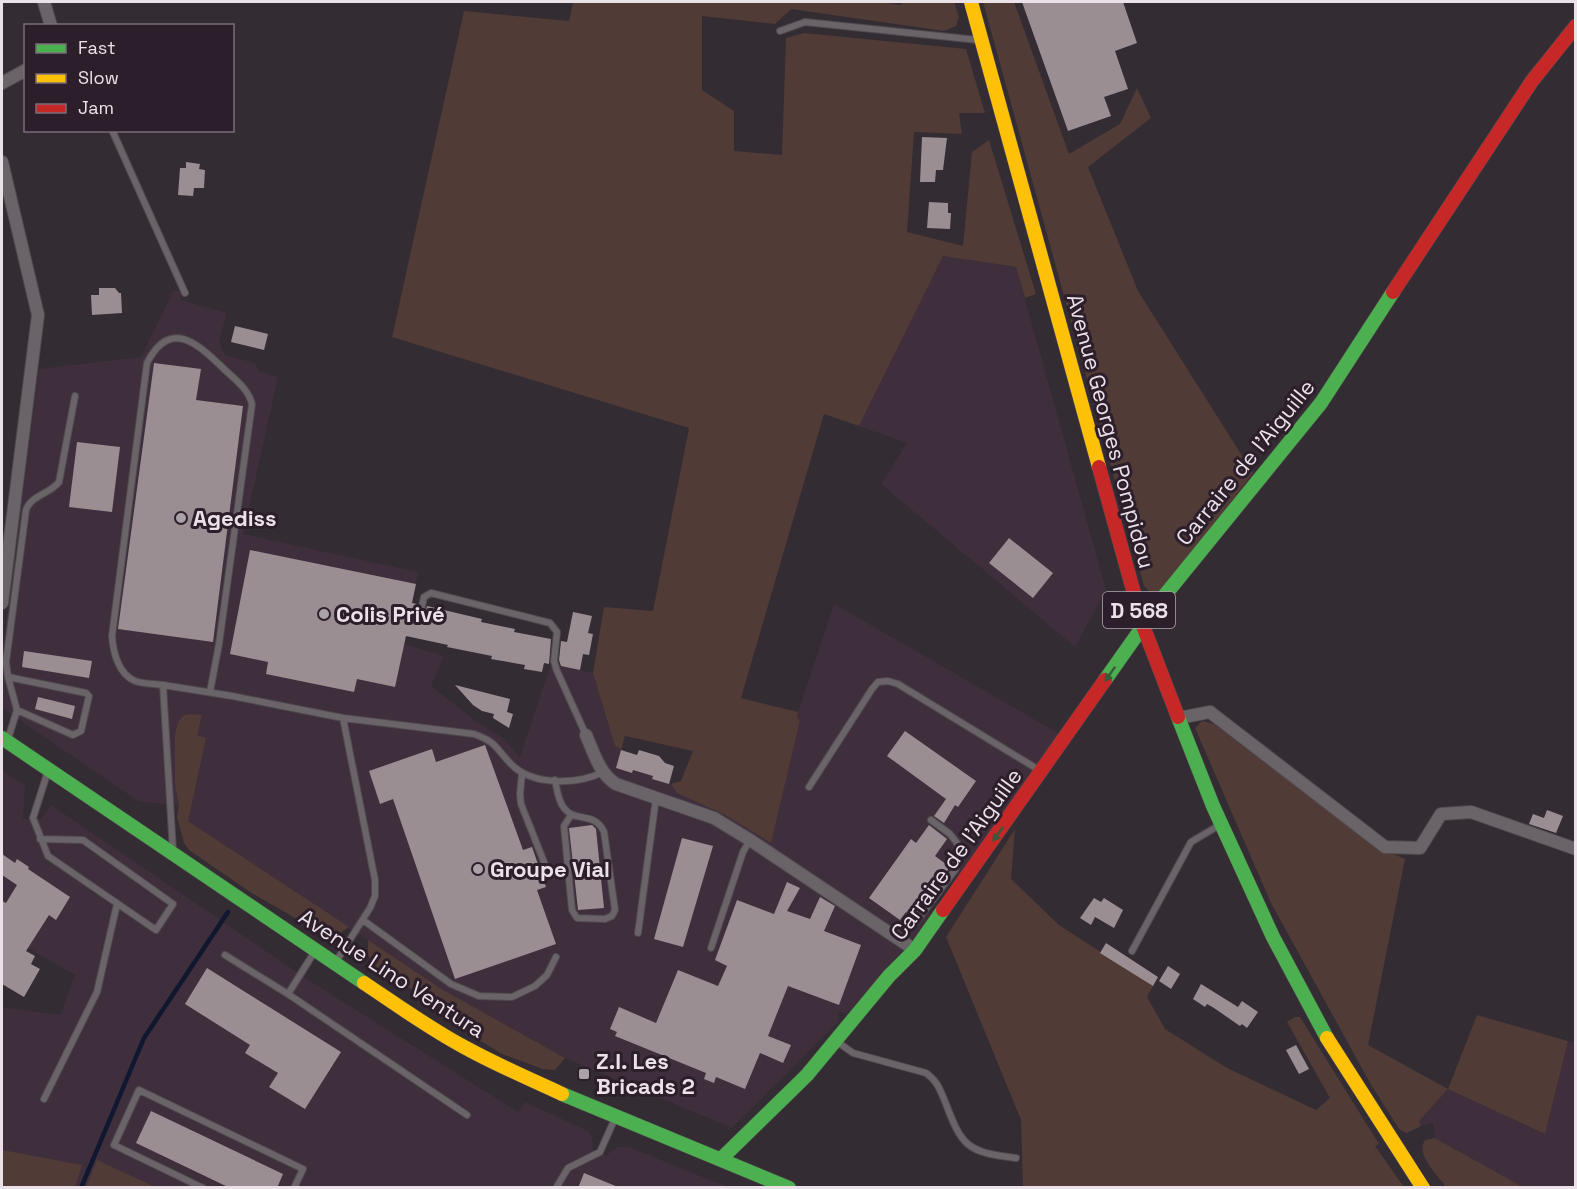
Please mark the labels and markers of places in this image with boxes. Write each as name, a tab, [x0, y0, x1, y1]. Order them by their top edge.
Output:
place label: Agediss	[193, 504, 277, 532]
marker: Agediss	[174, 511, 188, 525]
place label: Colis Privé	[336, 600, 445, 628]
marker: Colis Privé	[317, 607, 331, 621]
place label: Groupe Vial	[490, 855, 610, 883]
marker: Groupe Vial	[471, 862, 485, 876]
place label: Z.I. Les Bricads 2	[596, 1047, 695, 1100]
marker: Z.I. Les Bricads 2	[577, 1067, 591, 1081]

